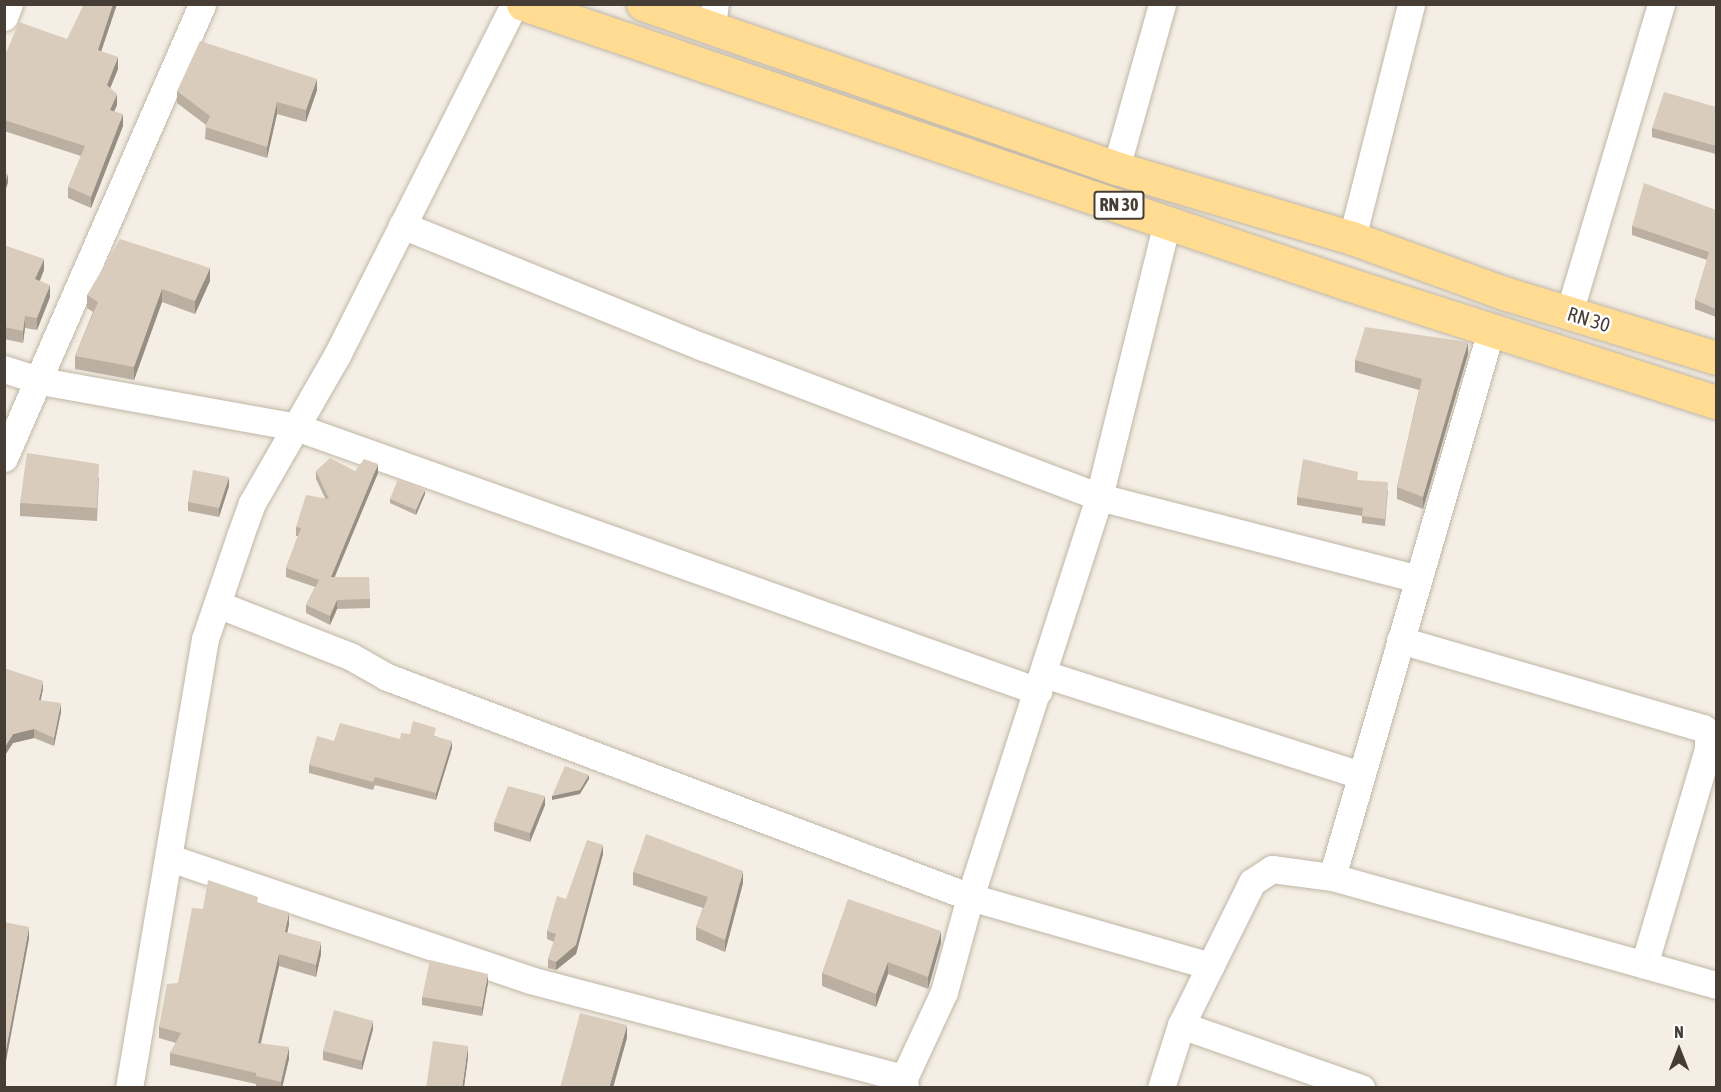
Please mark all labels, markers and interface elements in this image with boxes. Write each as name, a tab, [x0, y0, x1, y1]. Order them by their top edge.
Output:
road number: RN 30	[1092, 190, 1146, 220]
street label: RN 30	[1565, 301, 1613, 337]
north arrow	[1649, 1020, 1709, 1080]
text: N	[1674, 1023, 1684, 1041]

